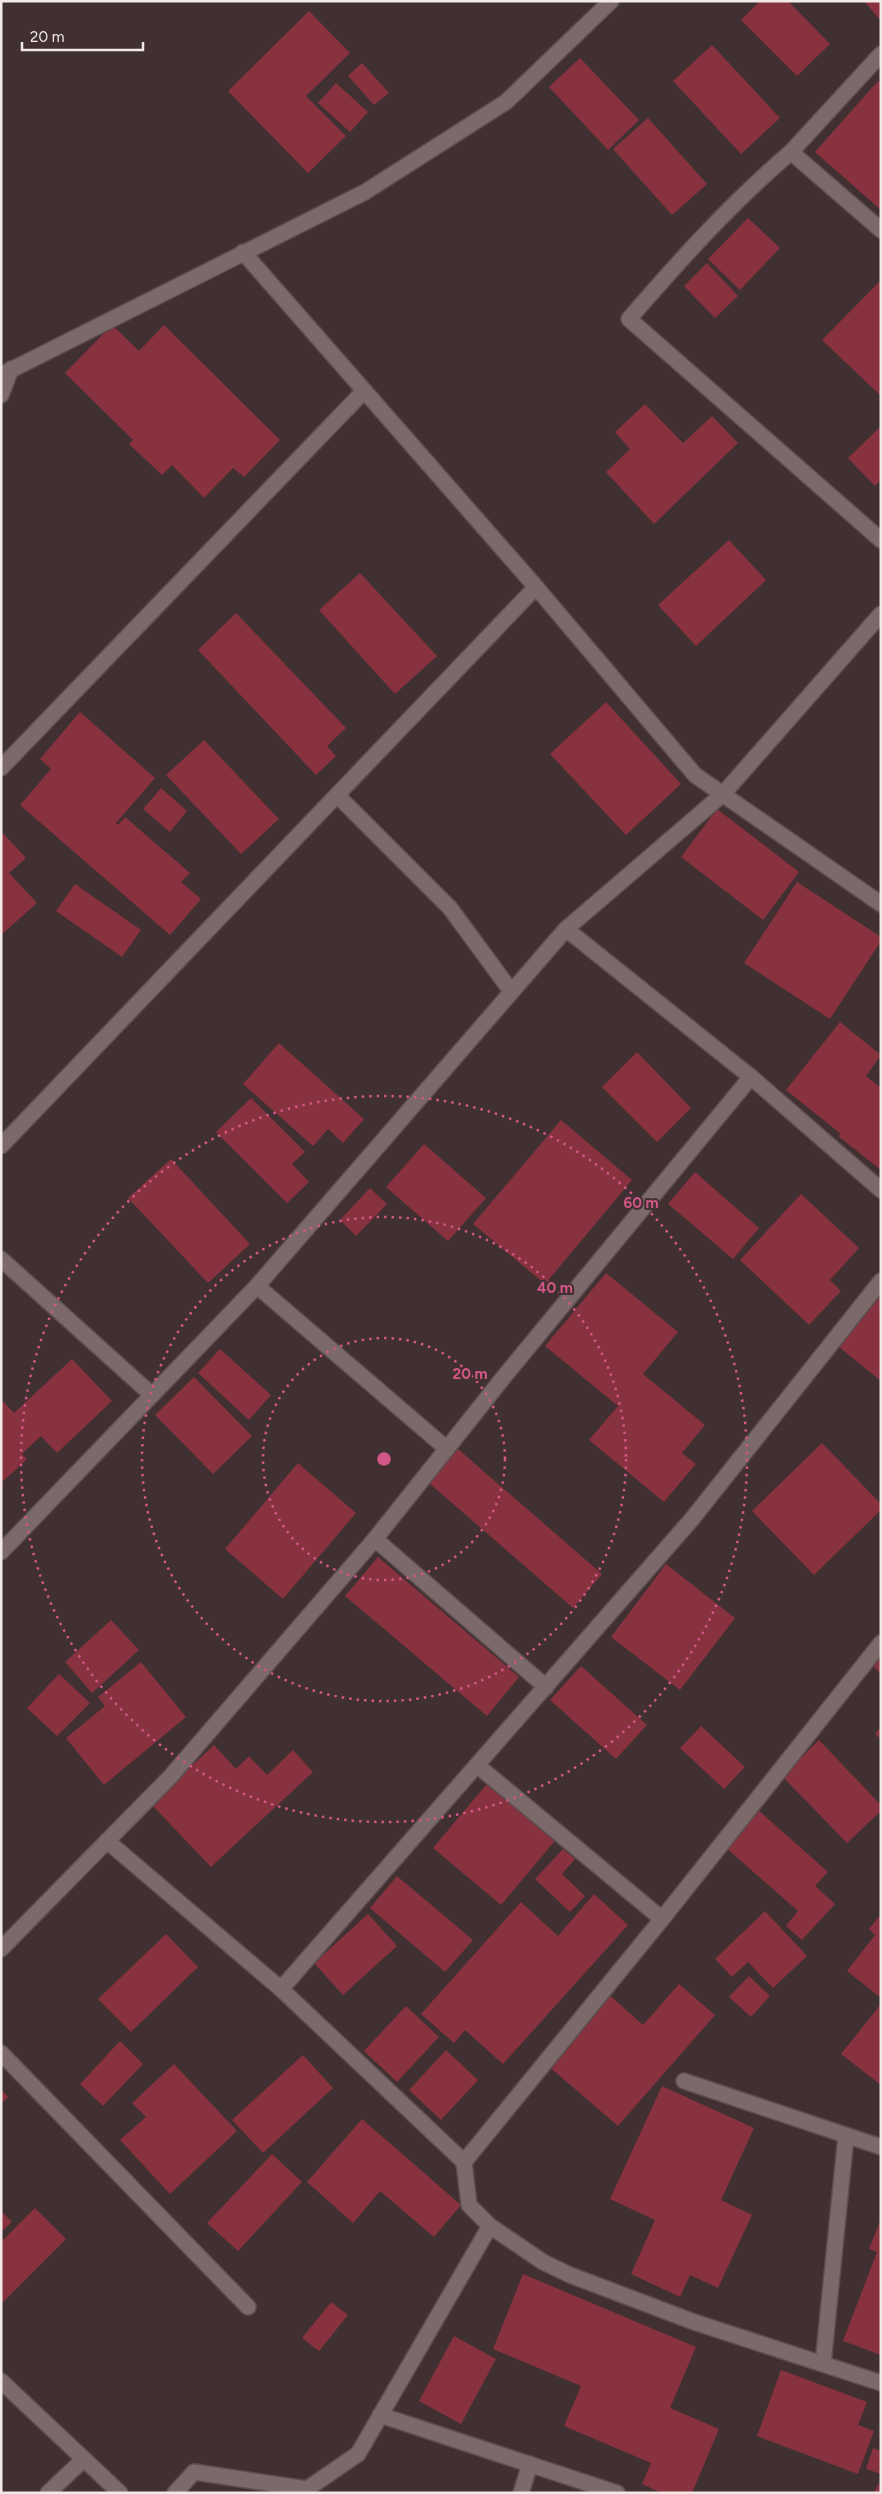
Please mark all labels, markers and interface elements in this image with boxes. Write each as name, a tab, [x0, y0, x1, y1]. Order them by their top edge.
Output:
scale bar	[22, 20, 144, 52]
text: 20 m	[30, 28, 64, 46]
text: 60 m	[623, 1194, 659, 1212]
text: 40 m	[537, 1279, 573, 1297]
text: 20 m	[452, 1365, 488, 1383]
centre of rings	[375, 1450, 393, 1468]

